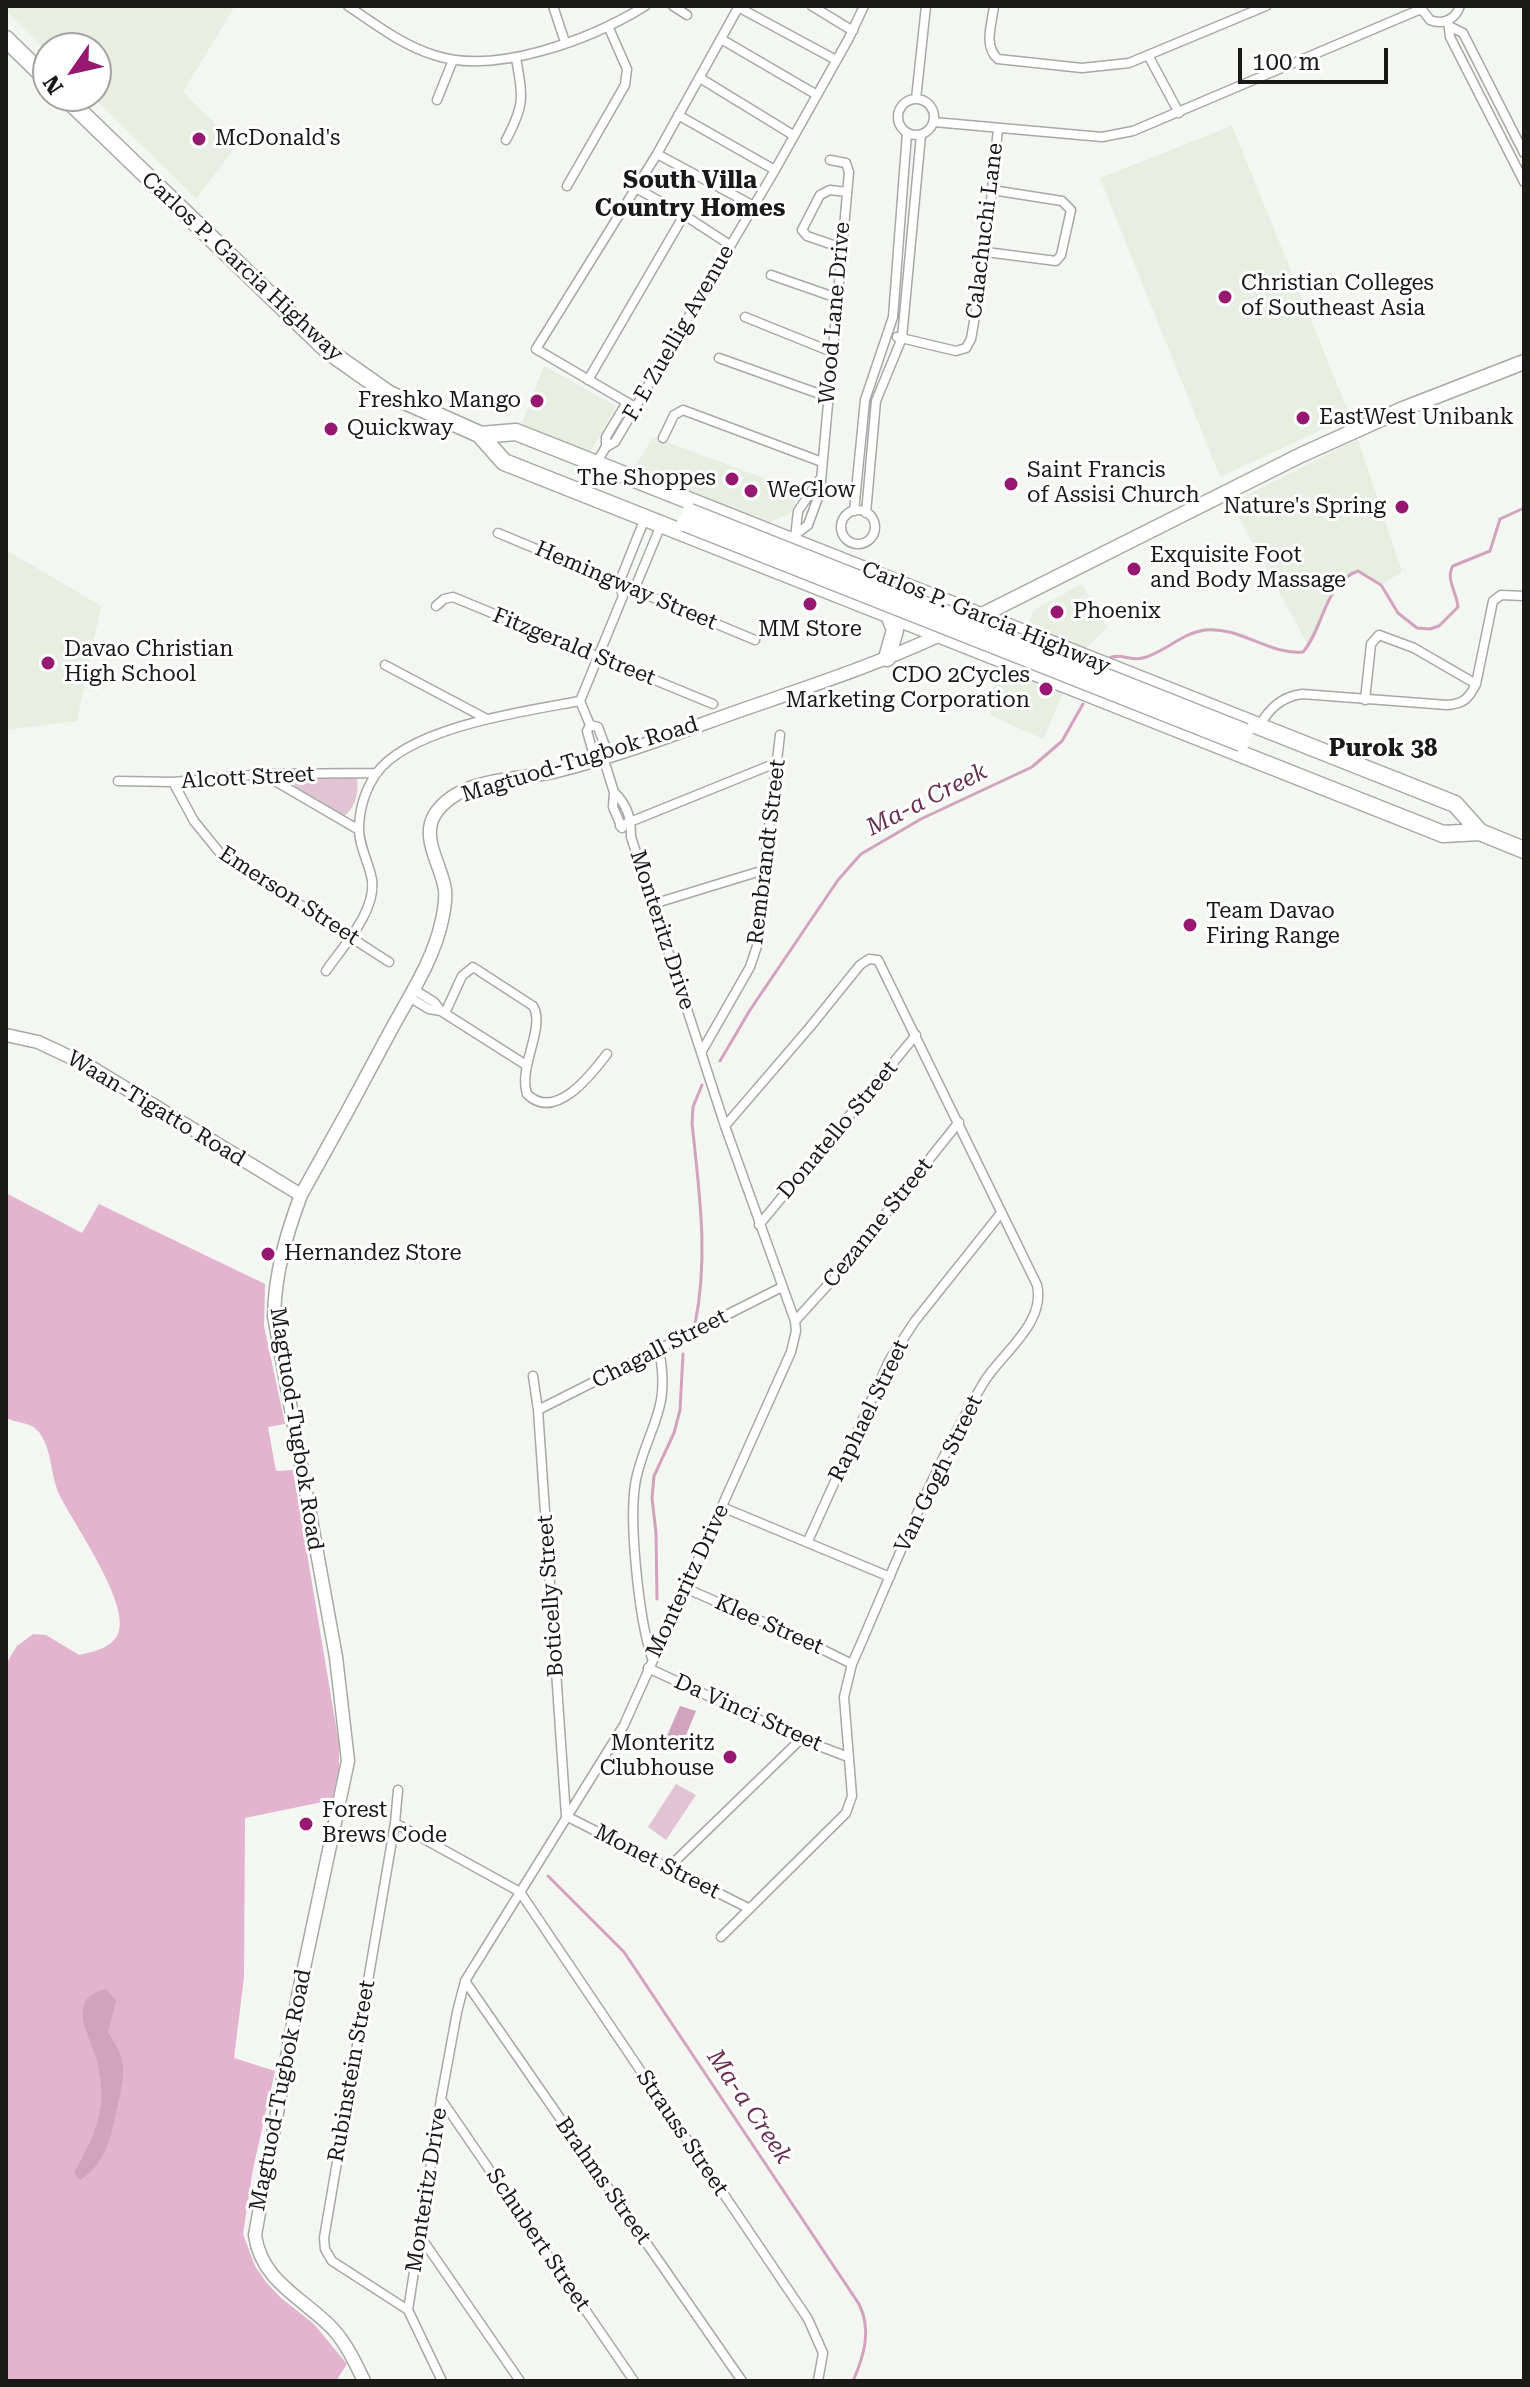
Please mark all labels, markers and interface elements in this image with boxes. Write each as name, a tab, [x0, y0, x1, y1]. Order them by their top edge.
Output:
north arrow	[32, 32, 112, 112]
scale bar	[1242, 32, 1392, 82]
text: 100 m	[1252, 48, 1320, 76]
text: N	[38, 71, 68, 99]
place label: McDonald's	[215, 126, 340, 152]
marker: McDonald's	[190, 130, 208, 148]
street label: Calachuchi Lane	[961, 141, 1009, 321]
street label: Carlos P. Garcia Highway	[136, 167, 348, 367]
district label: South Villa Country Homes	[595, 167, 785, 223]
street label: Wood Lane Drive	[814, 221, 856, 405]
street label: F. E Zuellig Avenue	[618, 240, 740, 426]
place label: Christian Colleges of Southeast Asia	[1241, 271, 1434, 322]
marker: Christian Colleges of Southeast Asia	[1216, 288, 1234, 306]
place label: Freshko Mango	[358, 388, 521, 414]
marker: Freshko Mango	[528, 392, 546, 410]
place label: EastWest Unibank	[1319, 405, 1514, 431]
marker: EastWest Unibank	[1294, 409, 1312, 427]
place label: Quickway	[347, 416, 453, 442]
marker: Quickway	[322, 420, 340, 438]
place label: Saint Francis of Assisi Church	[1027, 458, 1200, 510]
place label: The Shoppes	[577, 466, 716, 492]
marker: The Shoppes	[723, 470, 741, 488]
marker: Saint Francis of Assisi Church	[1002, 475, 1020, 493]
place label: WeGlow	[767, 478, 856, 504]
marker: WeGlow	[742, 482, 760, 500]
place label: Nature's Spring	[1223, 494, 1386, 520]
marker: Nature's Spring	[1393, 498, 1411, 516]
street label: Hemingway Street	[531, 536, 721, 636]
place label: Exquisite Foot and Body Massage	[1150, 543, 1346, 594]
street label: Carlos P. Garcia Highway	[858, 556, 1114, 680]
marker: Exquisite Foot and Body Massage	[1125, 560, 1143, 578]
marker: MM Store	[801, 595, 819, 613]
place label: Phoenix	[1073, 599, 1161, 625]
street label: Fitzgerald Street	[489, 602, 659, 692]
marker: Phoenix	[1048, 603, 1066, 621]
place label: MM Store	[758, 617, 862, 643]
place label: Davao Christian High School	[64, 637, 233, 688]
marker: Davao Christian High School	[39, 654, 57, 672]
place label: CDO 2Cycles Marketing Corporation	[786, 663, 1030, 714]
marker: CDO 2Cycles Marketing Corporation	[1037, 680, 1055, 698]
street label: Magtuod-Tugbok Road	[459, 711, 701, 809]
district label: Purok 38	[1329, 735, 1437, 763]
water label: Ma-a Creek	[862, 757, 992, 843]
street label: Rembrandt Street	[743, 758, 791, 946]
street label: Alcott Street	[181, 761, 315, 795]
street label: Emerson Street	[214, 841, 364, 951]
street label: Monteritz Drive	[624, 847, 700, 1013]
place label: Team Davao Firing Range	[1206, 899, 1340, 950]
marker: Team Davao Firing Range	[1181, 916, 1199, 934]
street label: Waan-Tigatto Road	[62, 1045, 250, 1173]
street label: Donatello Street	[773, 1056, 903, 1204]
street label: Cezanne Street	[818, 1153, 938, 1293]
place label: Hernandez Store	[284, 1241, 461, 1267]
marker: Hernandez Store	[259, 1245, 277, 1263]
street label: Chagall Street	[588, 1304, 732, 1394]
street label: Magtuod-Tugbok Road	[264, 1306, 328, 1552]
street label: Raphael Street	[823, 1336, 915, 1486]
street label: Van Gogh Street	[889, 1391, 989, 1557]
street label: Monteritz Drive	[641, 1500, 735, 1662]
street label: Boticelly Street	[532, 1514, 570, 1678]
street label: Klee Street	[711, 1589, 827, 1661]
street label: Da Vinci Street	[670, 1669, 826, 1757]
place label: Monteritz Clubhouse	[600, 1731, 714, 1782]
marker: Monteritz Clubhouse	[721, 1748, 739, 1766]
place label: Forest Brews Code	[322, 1798, 447, 1850]
marker: Forest Brews Code	[297, 1815, 315, 1833]
street label: Monet Street	[590, 1819, 724, 1905]
street label: Magtuod-Tugbok Road	[245, 1967, 317, 2213]
street label: Rubinstein Street	[323, 1978, 381, 2164]
water label: Ma-a Creek	[700, 2044, 798, 2170]
street label: Strauss Street	[630, 2065, 734, 2201]
street label: Monteritz Drive	[401, 2106, 453, 2274]
street label: Brahms Street	[549, 2112, 657, 2250]
street label: Schubert Street	[480, 2164, 596, 2316]

